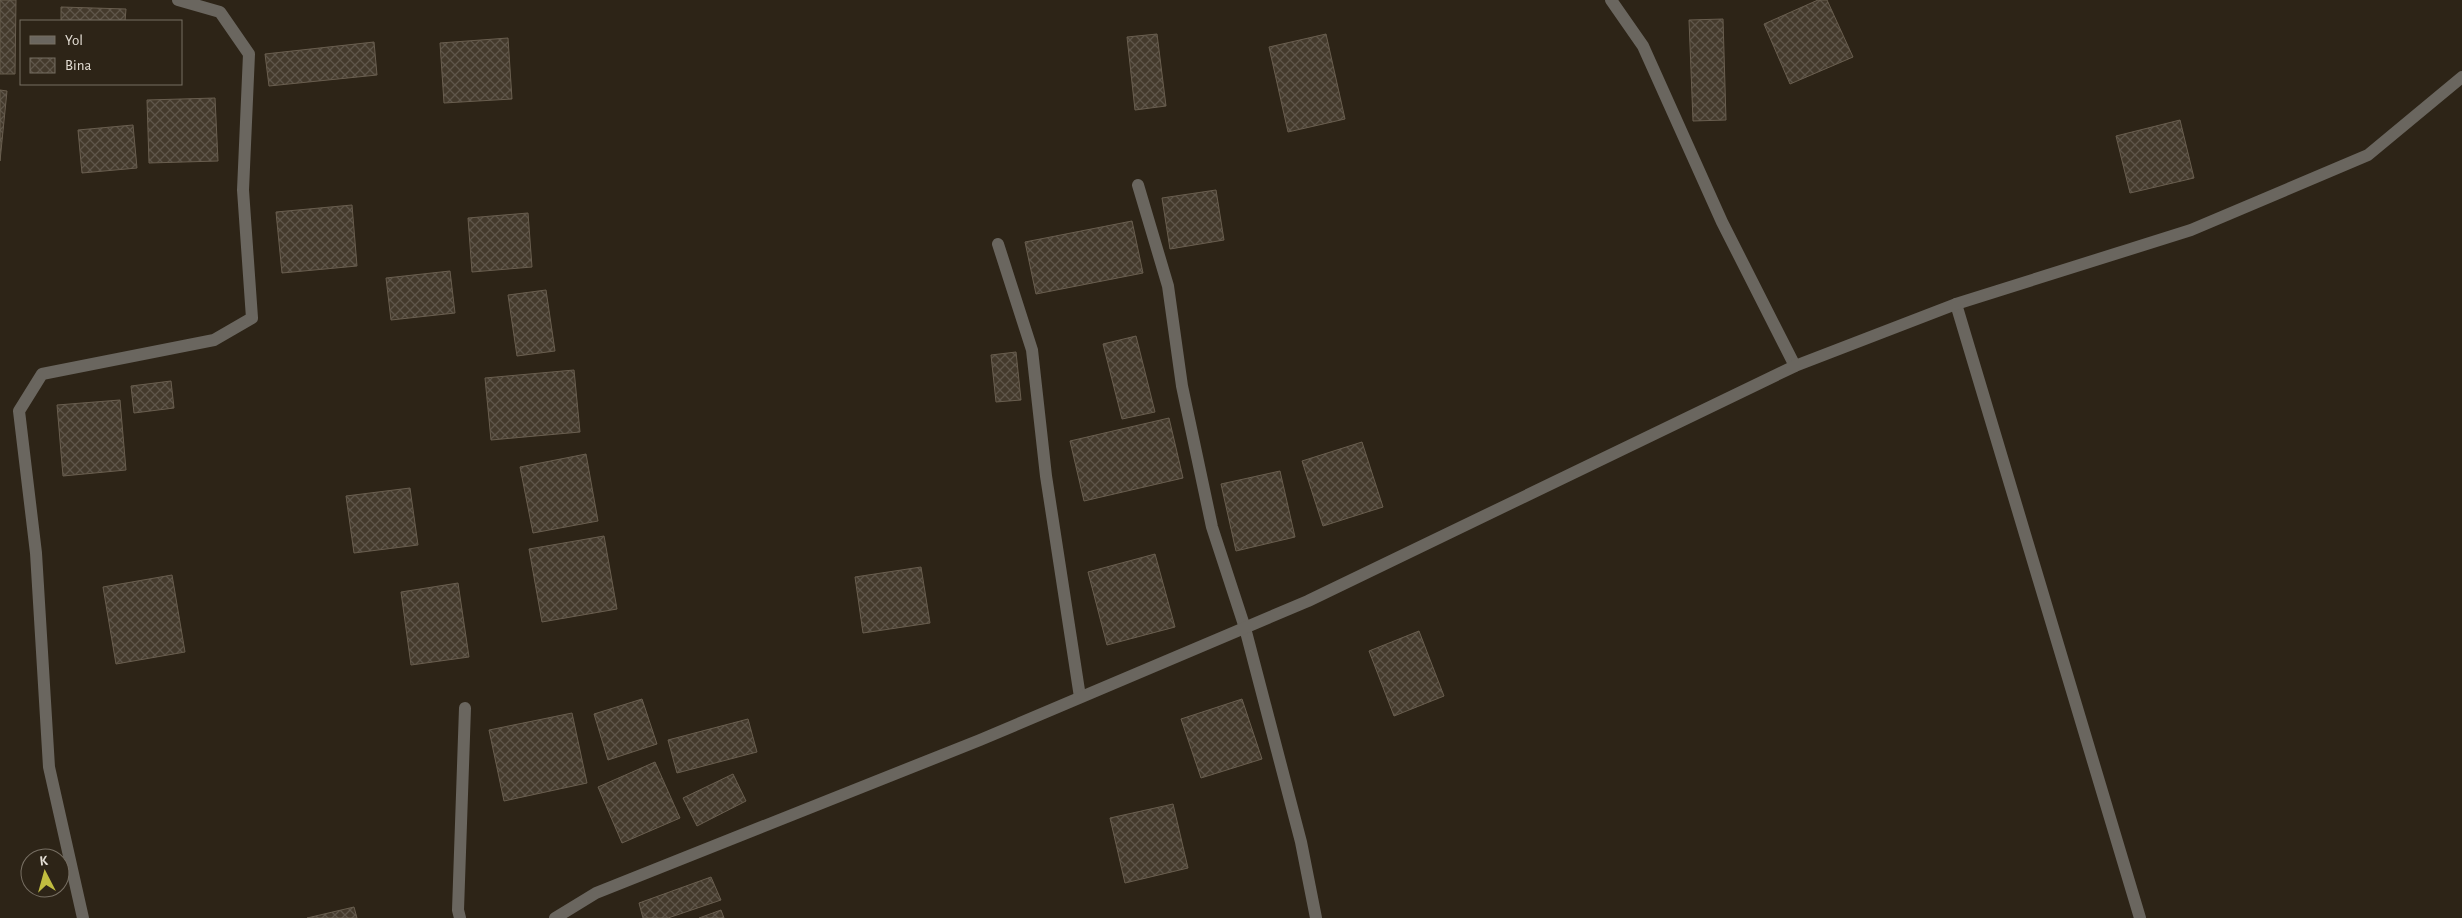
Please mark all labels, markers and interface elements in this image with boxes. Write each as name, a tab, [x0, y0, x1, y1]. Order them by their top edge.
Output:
legend	[20, 20, 182, 85]
text: Yol	[65, 33, 83, 48]
text: Bina	[65, 58, 91, 73]
north arrow	[20, 848, 70, 898]
text: K	[39, 854, 49, 868]

